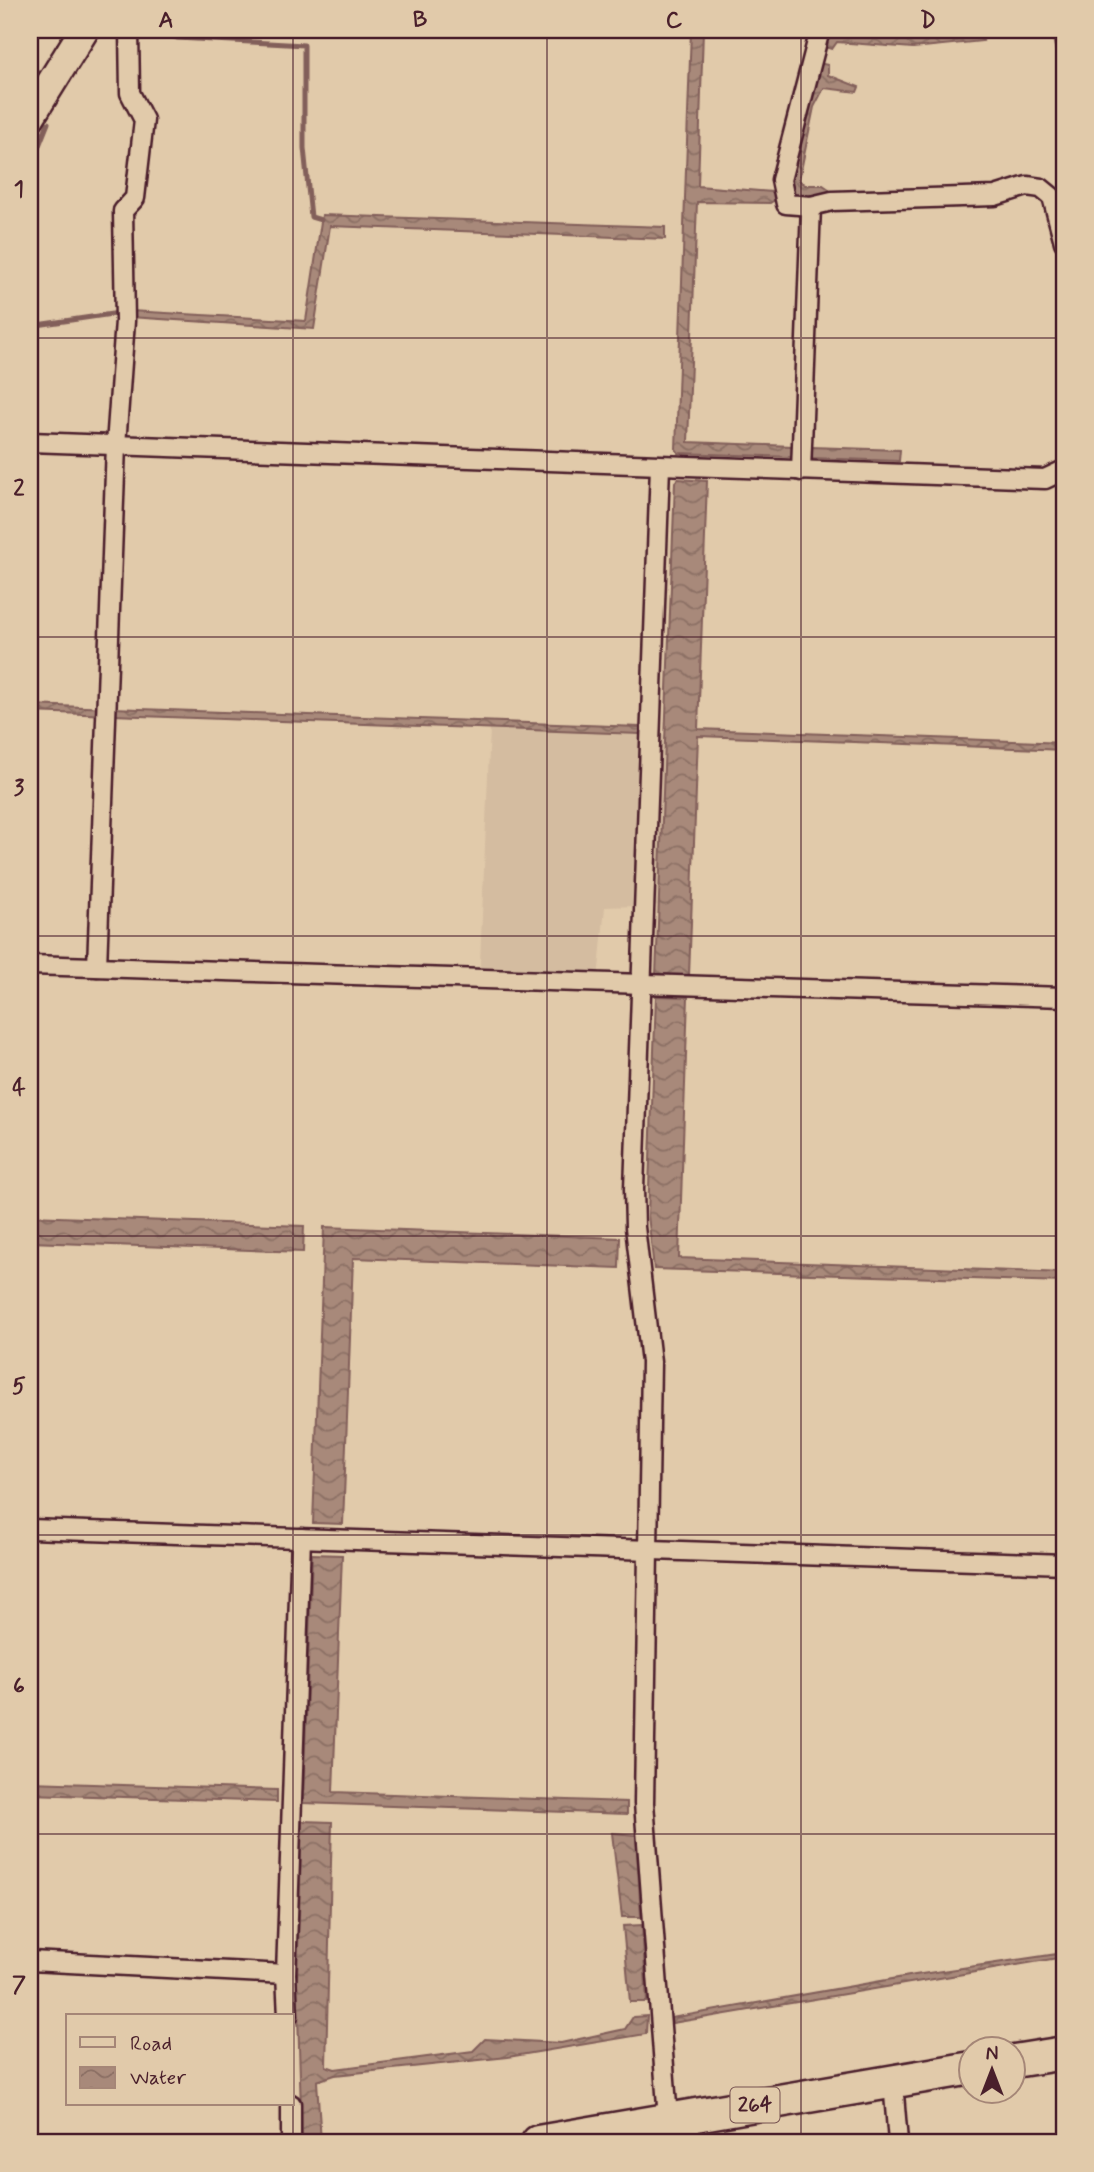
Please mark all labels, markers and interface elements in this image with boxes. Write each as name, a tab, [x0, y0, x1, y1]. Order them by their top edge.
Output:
text: A	[158, 6, 174, 36]
text: B	[413, 6, 428, 36]
text: C	[666, 6, 683, 36]
text: D	[920, 6, 936, 36]
text: 1	[14, 175, 24, 205]
text: 2	[13, 474, 25, 504]
text: 3	[14, 774, 25, 804]
text: 4	[12, 1073, 26, 1103]
text: 5	[12, 1372, 26, 1402]
text: 6	[13, 1672, 25, 1702]
text: 7	[12, 1971, 26, 2001]
legend	[66, 2014, 294, 2106]
text: Road	[130, 2030, 172, 2058]
north arrow	[958, 2036, 1028, 2106]
text: N	[986, 2042, 998, 2067]
text: Water	[130, 2064, 186, 2092]
road number: 264	[730, 2088, 780, 2122]

